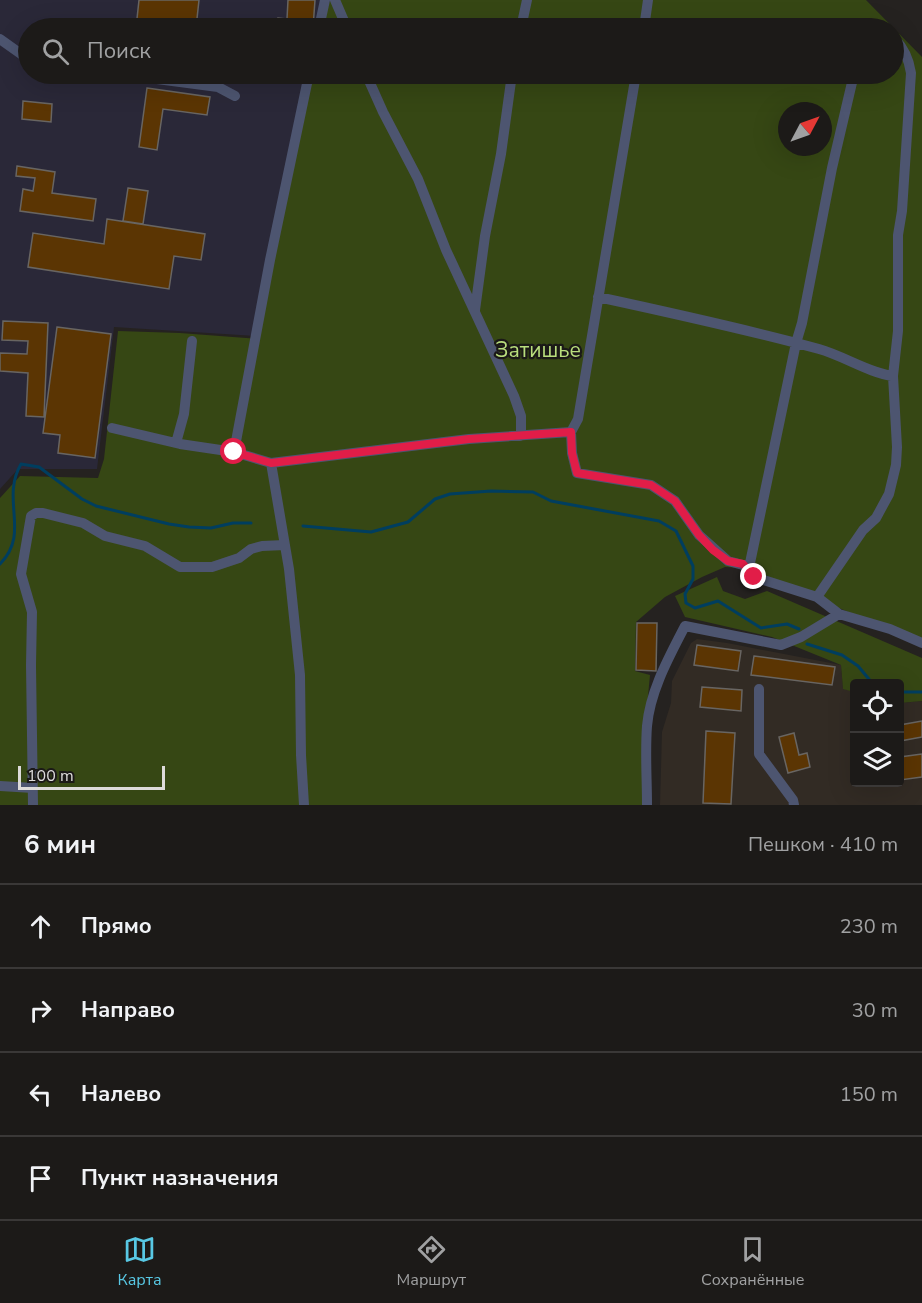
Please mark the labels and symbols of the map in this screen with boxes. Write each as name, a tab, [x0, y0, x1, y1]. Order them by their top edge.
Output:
north arrow	[778, 102, 832, 156]
park label: Затишье	[495, 336, 581, 364]
route start	[220, 438, 246, 464]
route end	[740, 563, 766, 589]
scale bar	[18, 763, 165, 790]

